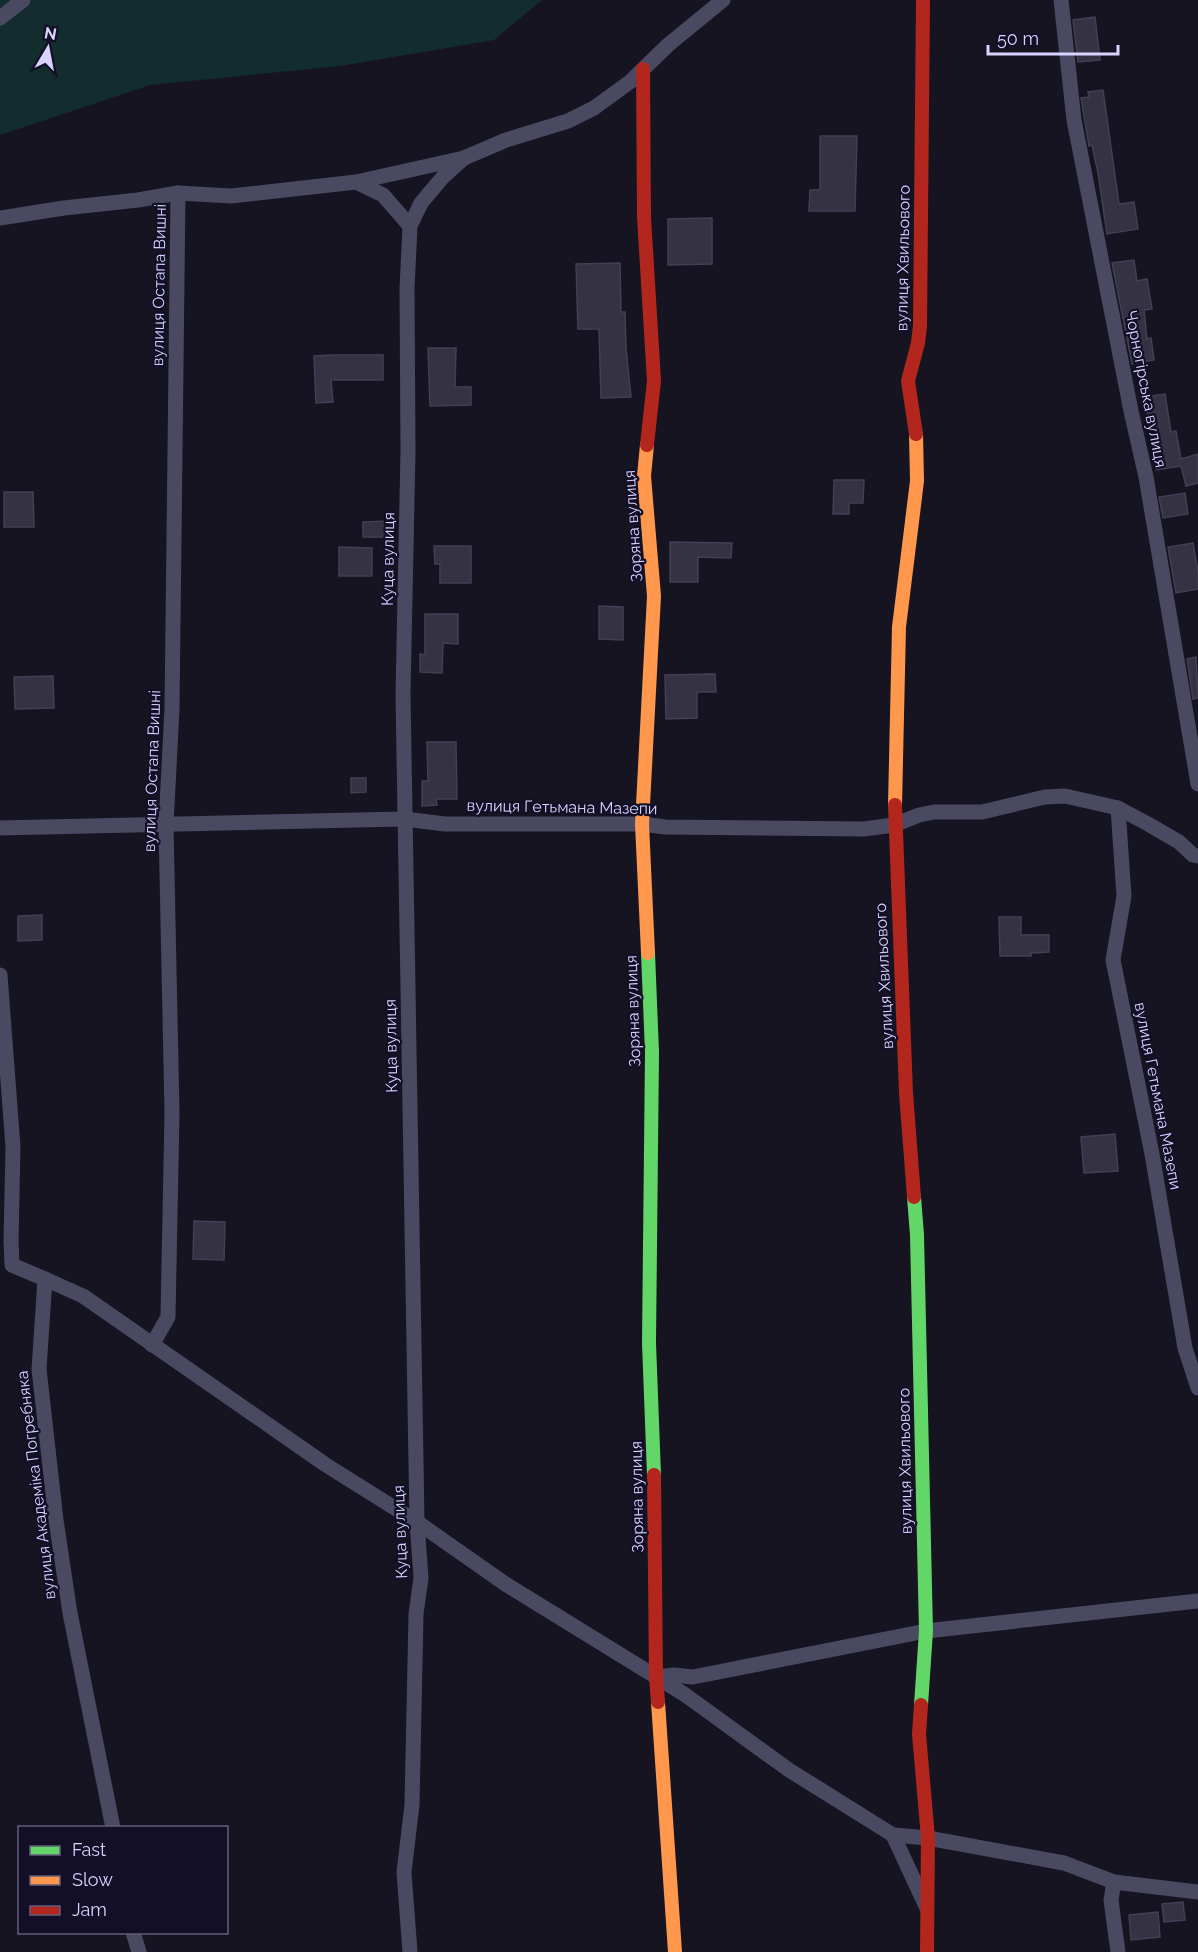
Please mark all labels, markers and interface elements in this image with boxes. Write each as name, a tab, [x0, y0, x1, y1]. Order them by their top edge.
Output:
north arrow	[18, 18, 78, 78]
scale bar	[988, 18, 1118, 56]
text: N	[43, 23, 58, 44]
text: 50 m	[997, 28, 1039, 49]
street label: вулиця Хвильового	[892, 185, 914, 331]
street label: вулиця Остапа Вишні	[148, 204, 170, 366]
street label: Чорногірська вулиця	[1121, 309, 1171, 469]
street label: Зоряна вулиця	[620, 470, 646, 582]
street label: Куца вулиця	[378, 512, 398, 606]
street label: вулиця Остапа Вишні	[140, 690, 164, 852]
street label: вулиця Гетьмана Мазепи	[467, 796, 657, 818]
street label: вулиця Хвильового	[871, 903, 897, 1049]
street label: Зоряна вулиця	[622, 955, 644, 1067]
street label: Куца вулиця	[381, 999, 401, 1093]
street label: вулиця Гетьмана Мазепи	[1130, 1001, 1186, 1191]
street label: вулиця Академіка Погребняка	[13, 1370, 59, 1600]
street label: вулиця Хвильового	[894, 1388, 916, 1534]
street label: Зоряна вулиця	[627, 1441, 647, 1553]
street label: Куца вулиця	[389, 1485, 411, 1579]
legend	[18, 1826, 228, 1934]
text: Fast	[72, 1839, 106, 1860]
text: Slow	[72, 1869, 113, 1890]
text: Jam	[72, 1899, 107, 1920]

